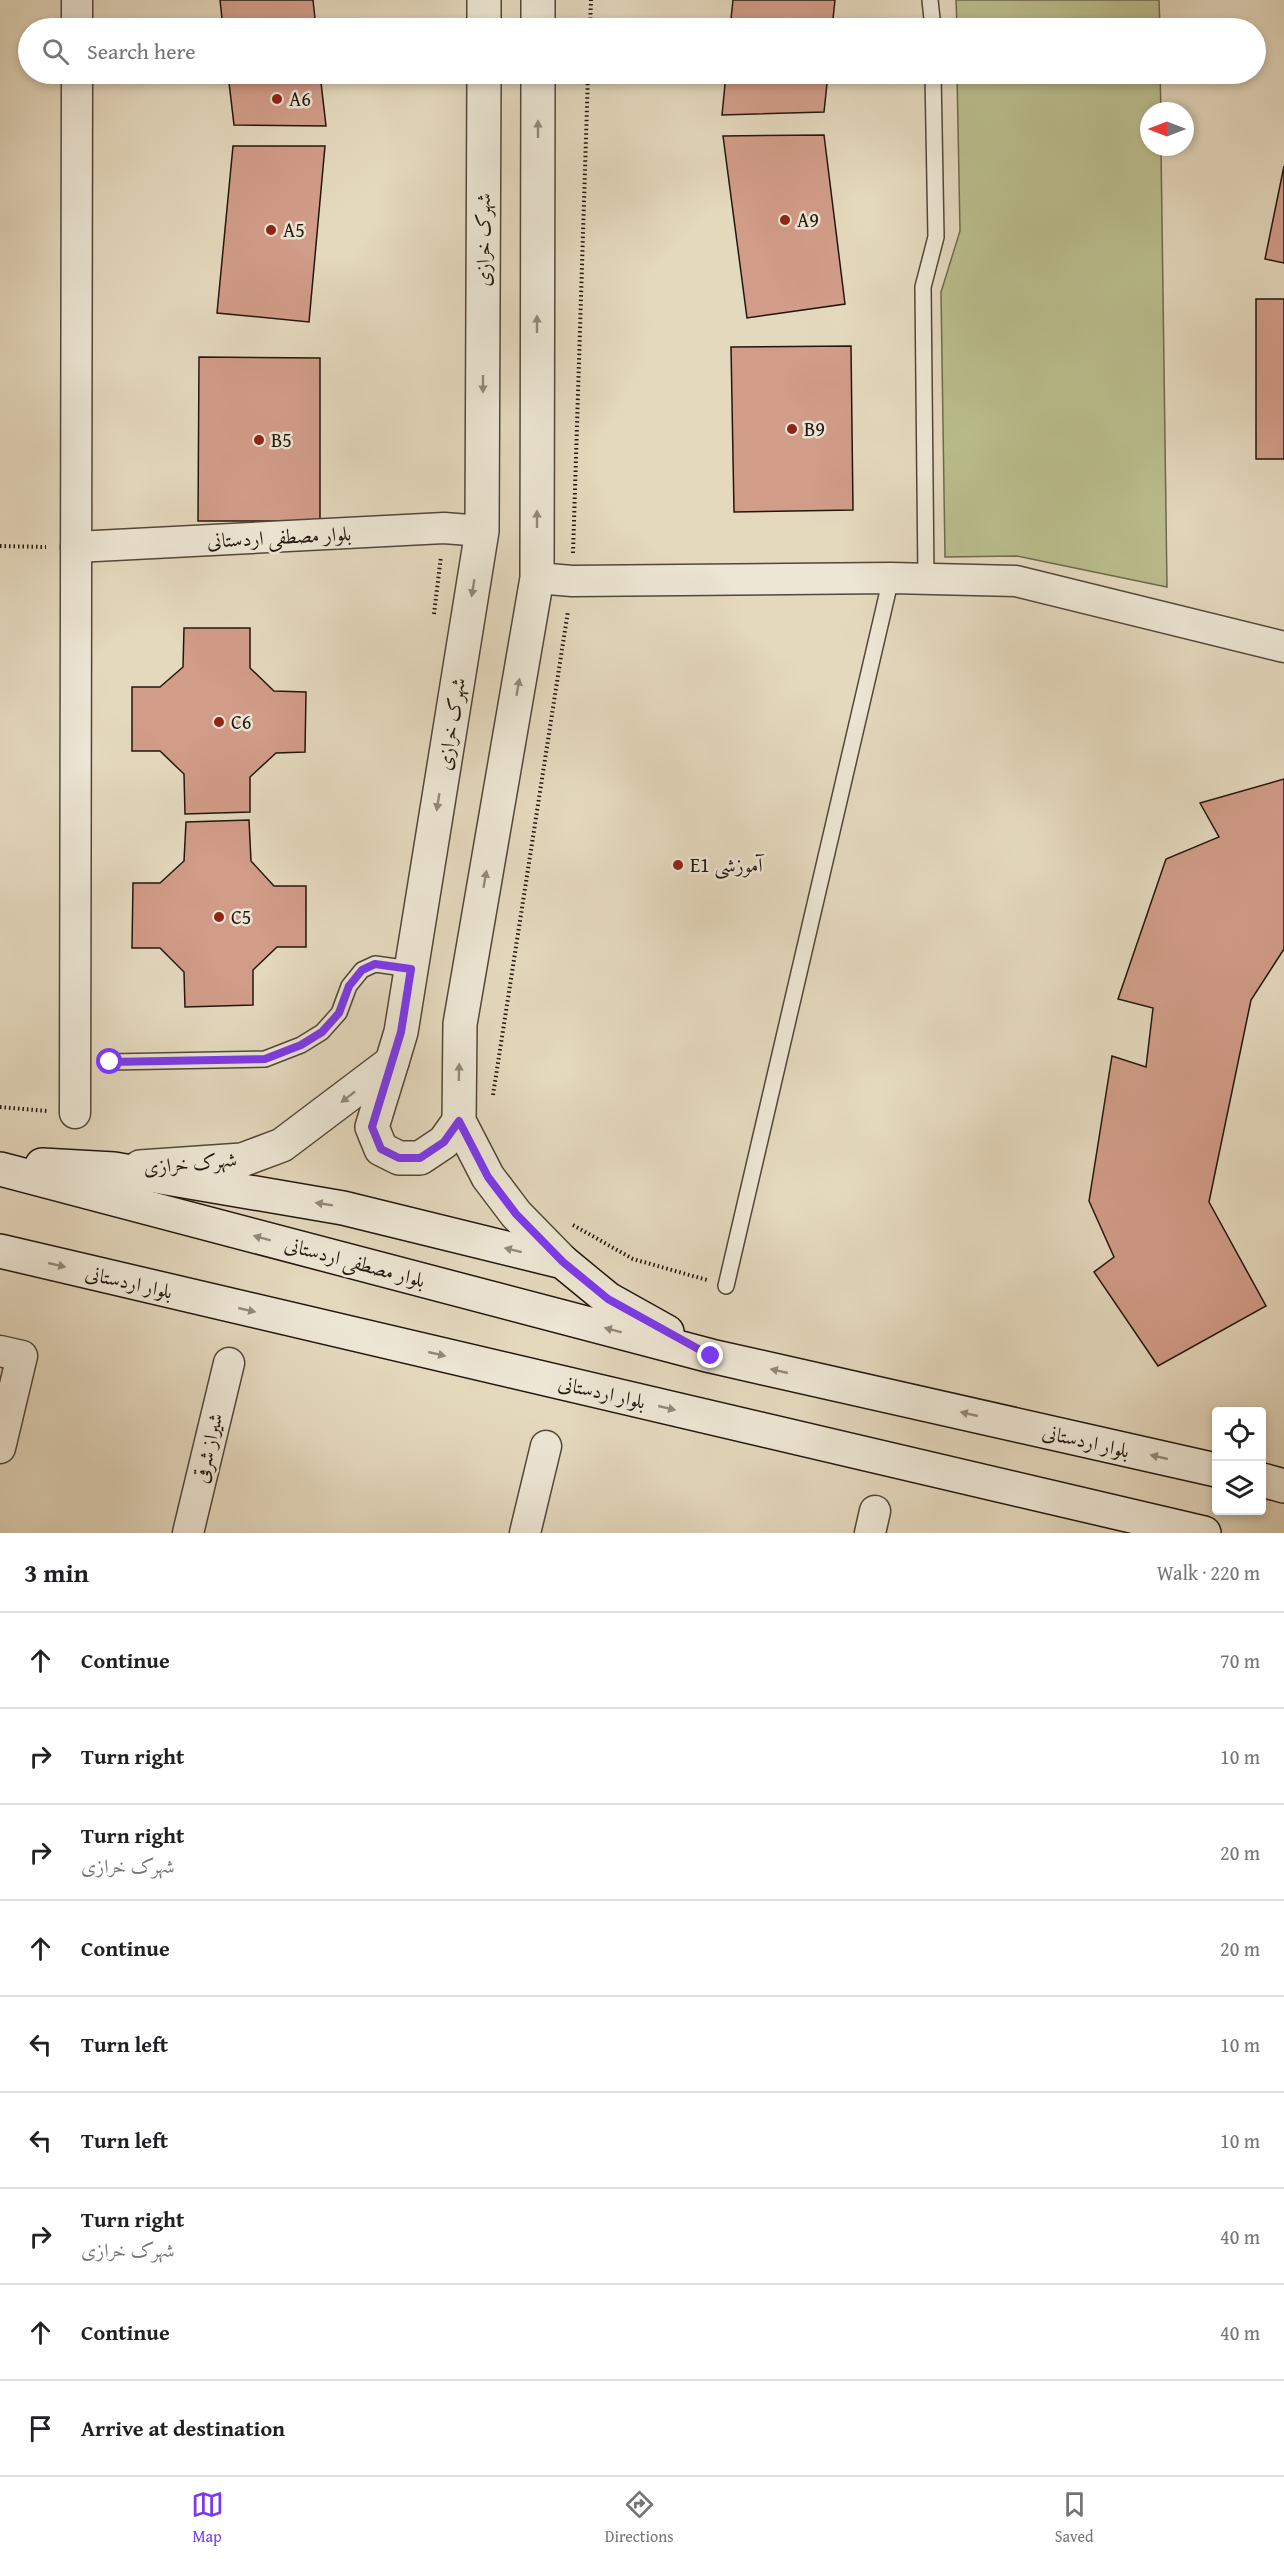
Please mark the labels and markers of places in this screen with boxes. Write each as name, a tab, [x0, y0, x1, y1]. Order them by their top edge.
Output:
place label: A6	[289, 84, 311, 113]
marker: A6	[270, 92, 284, 106]
place label: A9	[797, 205, 819, 234]
marker: A9	[778, 213, 792, 227]
place label: A5	[283, 215, 305, 244]
marker: A5	[264, 223, 278, 237]
place label: B9	[804, 414, 825, 443]
marker: B9	[785, 422, 799, 436]
place label: B5	[271, 425, 292, 454]
marker: B5	[252, 433, 266, 447]
place label: C6	[231, 707, 252, 736]
marker: C6	[212, 715, 226, 729]
place label: E1 آموزشی	[690, 850, 765, 880]
marker: E1 آموزشی	[671, 858, 685, 872]
place label: C5	[231, 902, 252, 931]
marker: C5	[212, 910, 226, 924]

